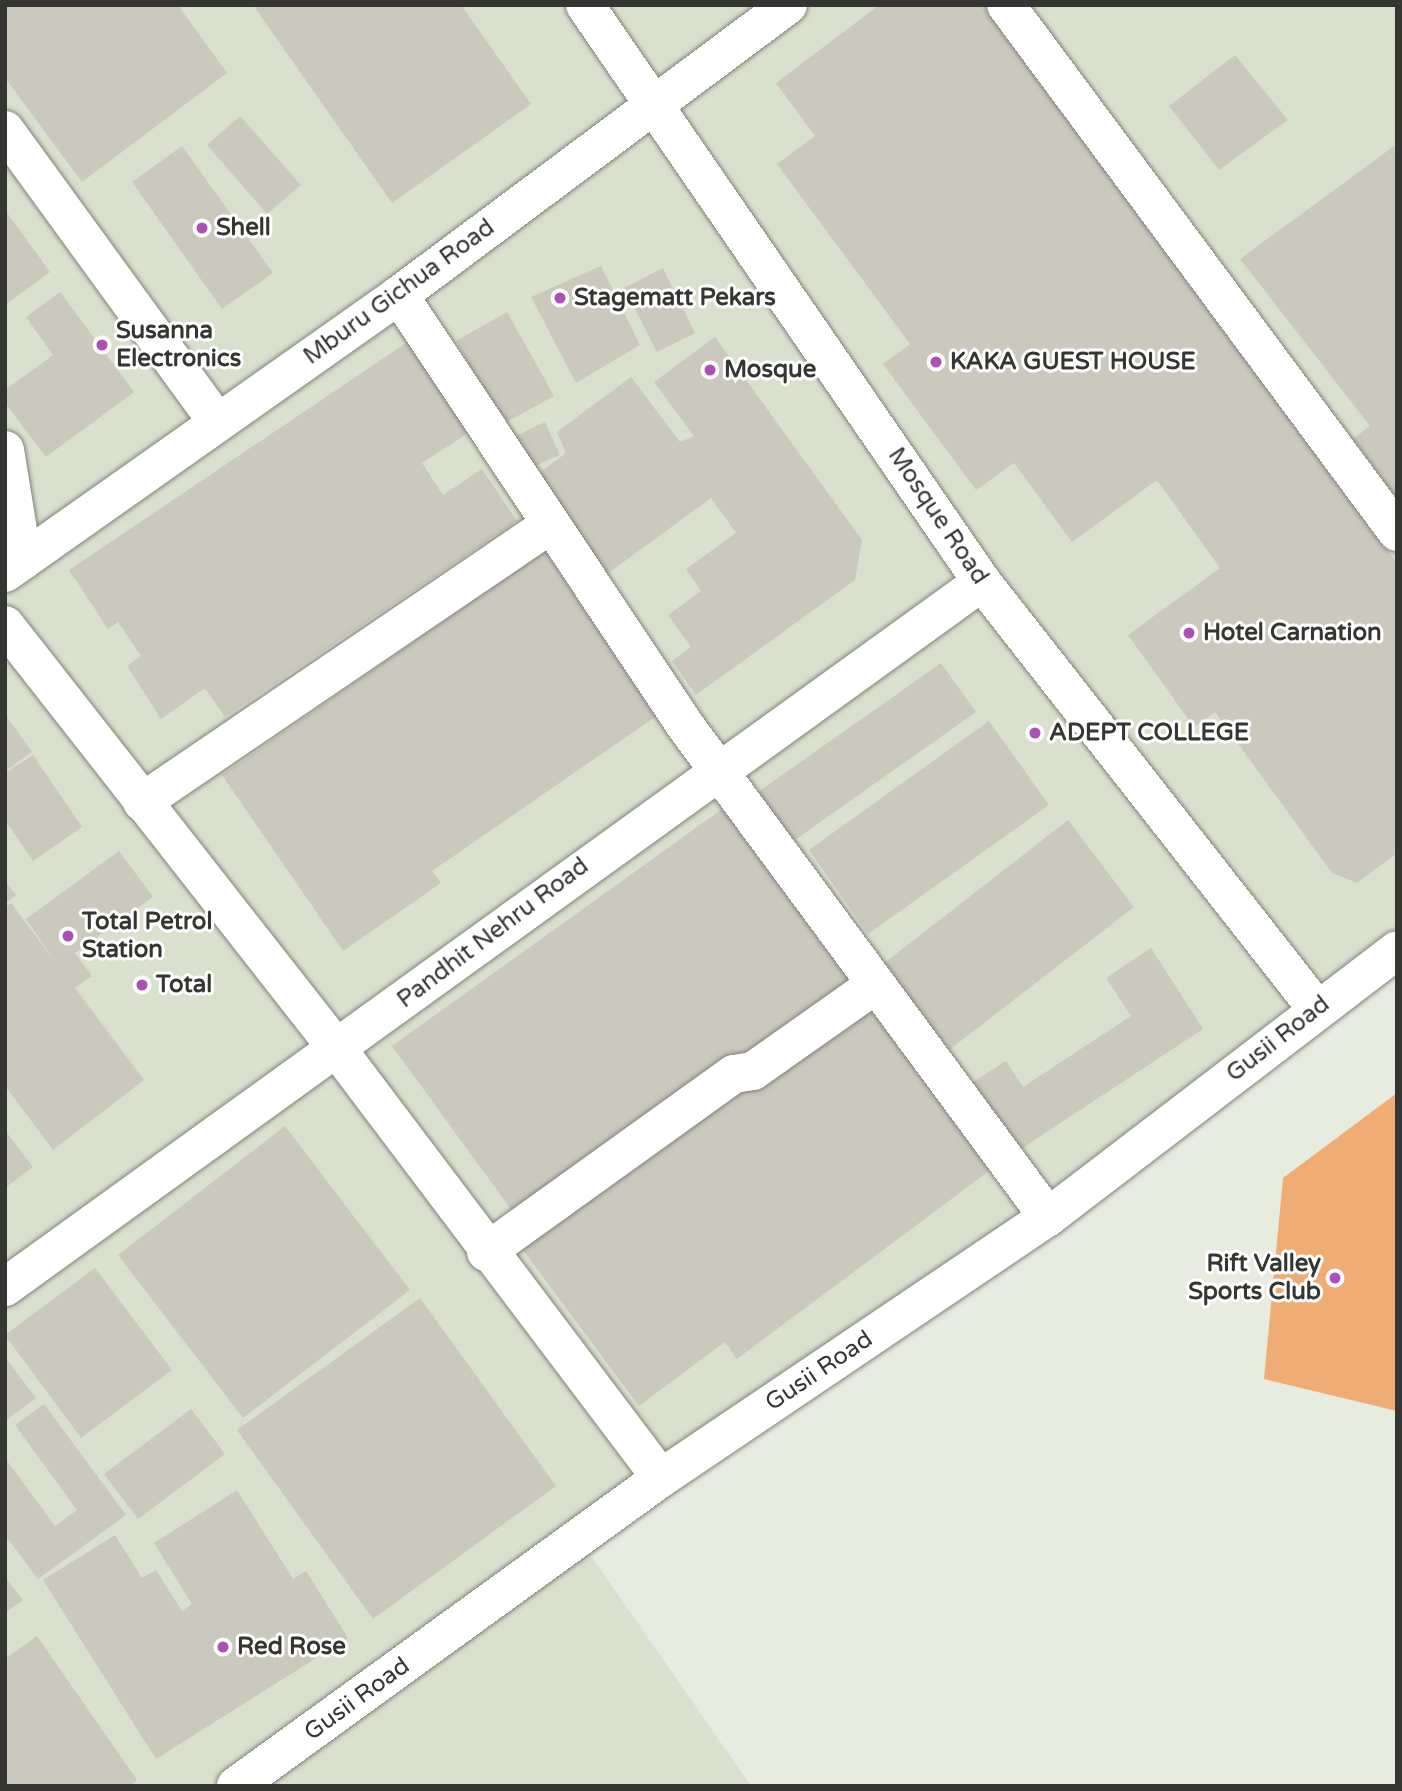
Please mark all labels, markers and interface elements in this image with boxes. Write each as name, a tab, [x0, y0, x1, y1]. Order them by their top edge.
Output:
street label: Mburu Gichua Road	[298, 213, 500, 371]
place label: Shell	[216, 214, 271, 242]
marker: Shell	[194, 220, 210, 236]
place label: Stagematt Pekars	[574, 284, 776, 312]
marker: Stagematt Pekars	[552, 290, 568, 306]
place label: Susanna Electronics	[116, 317, 241, 373]
marker: Susanna Electronics	[94, 337, 110, 353]
place label: KAKA GUEST HOUSE	[950, 348, 1196, 376]
marker: KAKA GUEST HOUSE	[928, 354, 944, 370]
place label: Mosque	[724, 356, 816, 384]
marker: Mosque	[702, 362, 718, 378]
street label: Mosque Road	[882, 442, 994, 590]
place label: Hotel Carnation	[1203, 619, 1382, 647]
marker: Hotel Carnation	[1181, 625, 1197, 641]
place label: ADEPT COLLEGE	[1049, 719, 1249, 747]
marker: ADEPT COLLEGE	[1027, 725, 1043, 741]
street label: Pandhit Nehru Road	[392, 852, 594, 1014]
place label: Total Petrol Station	[82, 908, 212, 964]
marker: Total Petrol Station	[60, 928, 76, 944]
place label: Total	[156, 971, 212, 999]
marker: Total	[134, 977, 150, 993]
street label: Gusii Road	[1221, 990, 1335, 1088]
place label: Rift Valley Sports Club	[1188, 1250, 1321, 1306]
marker: Rift Valley Sports Club	[1327, 1270, 1343, 1286]
street label: Gusii Road	[760, 1325, 878, 1417]
place label: Red Rose	[237, 1633, 346, 1661]
marker: Red Rose	[215, 1639, 231, 1655]
street label: Gusii Road	[299, 1651, 415, 1747]

